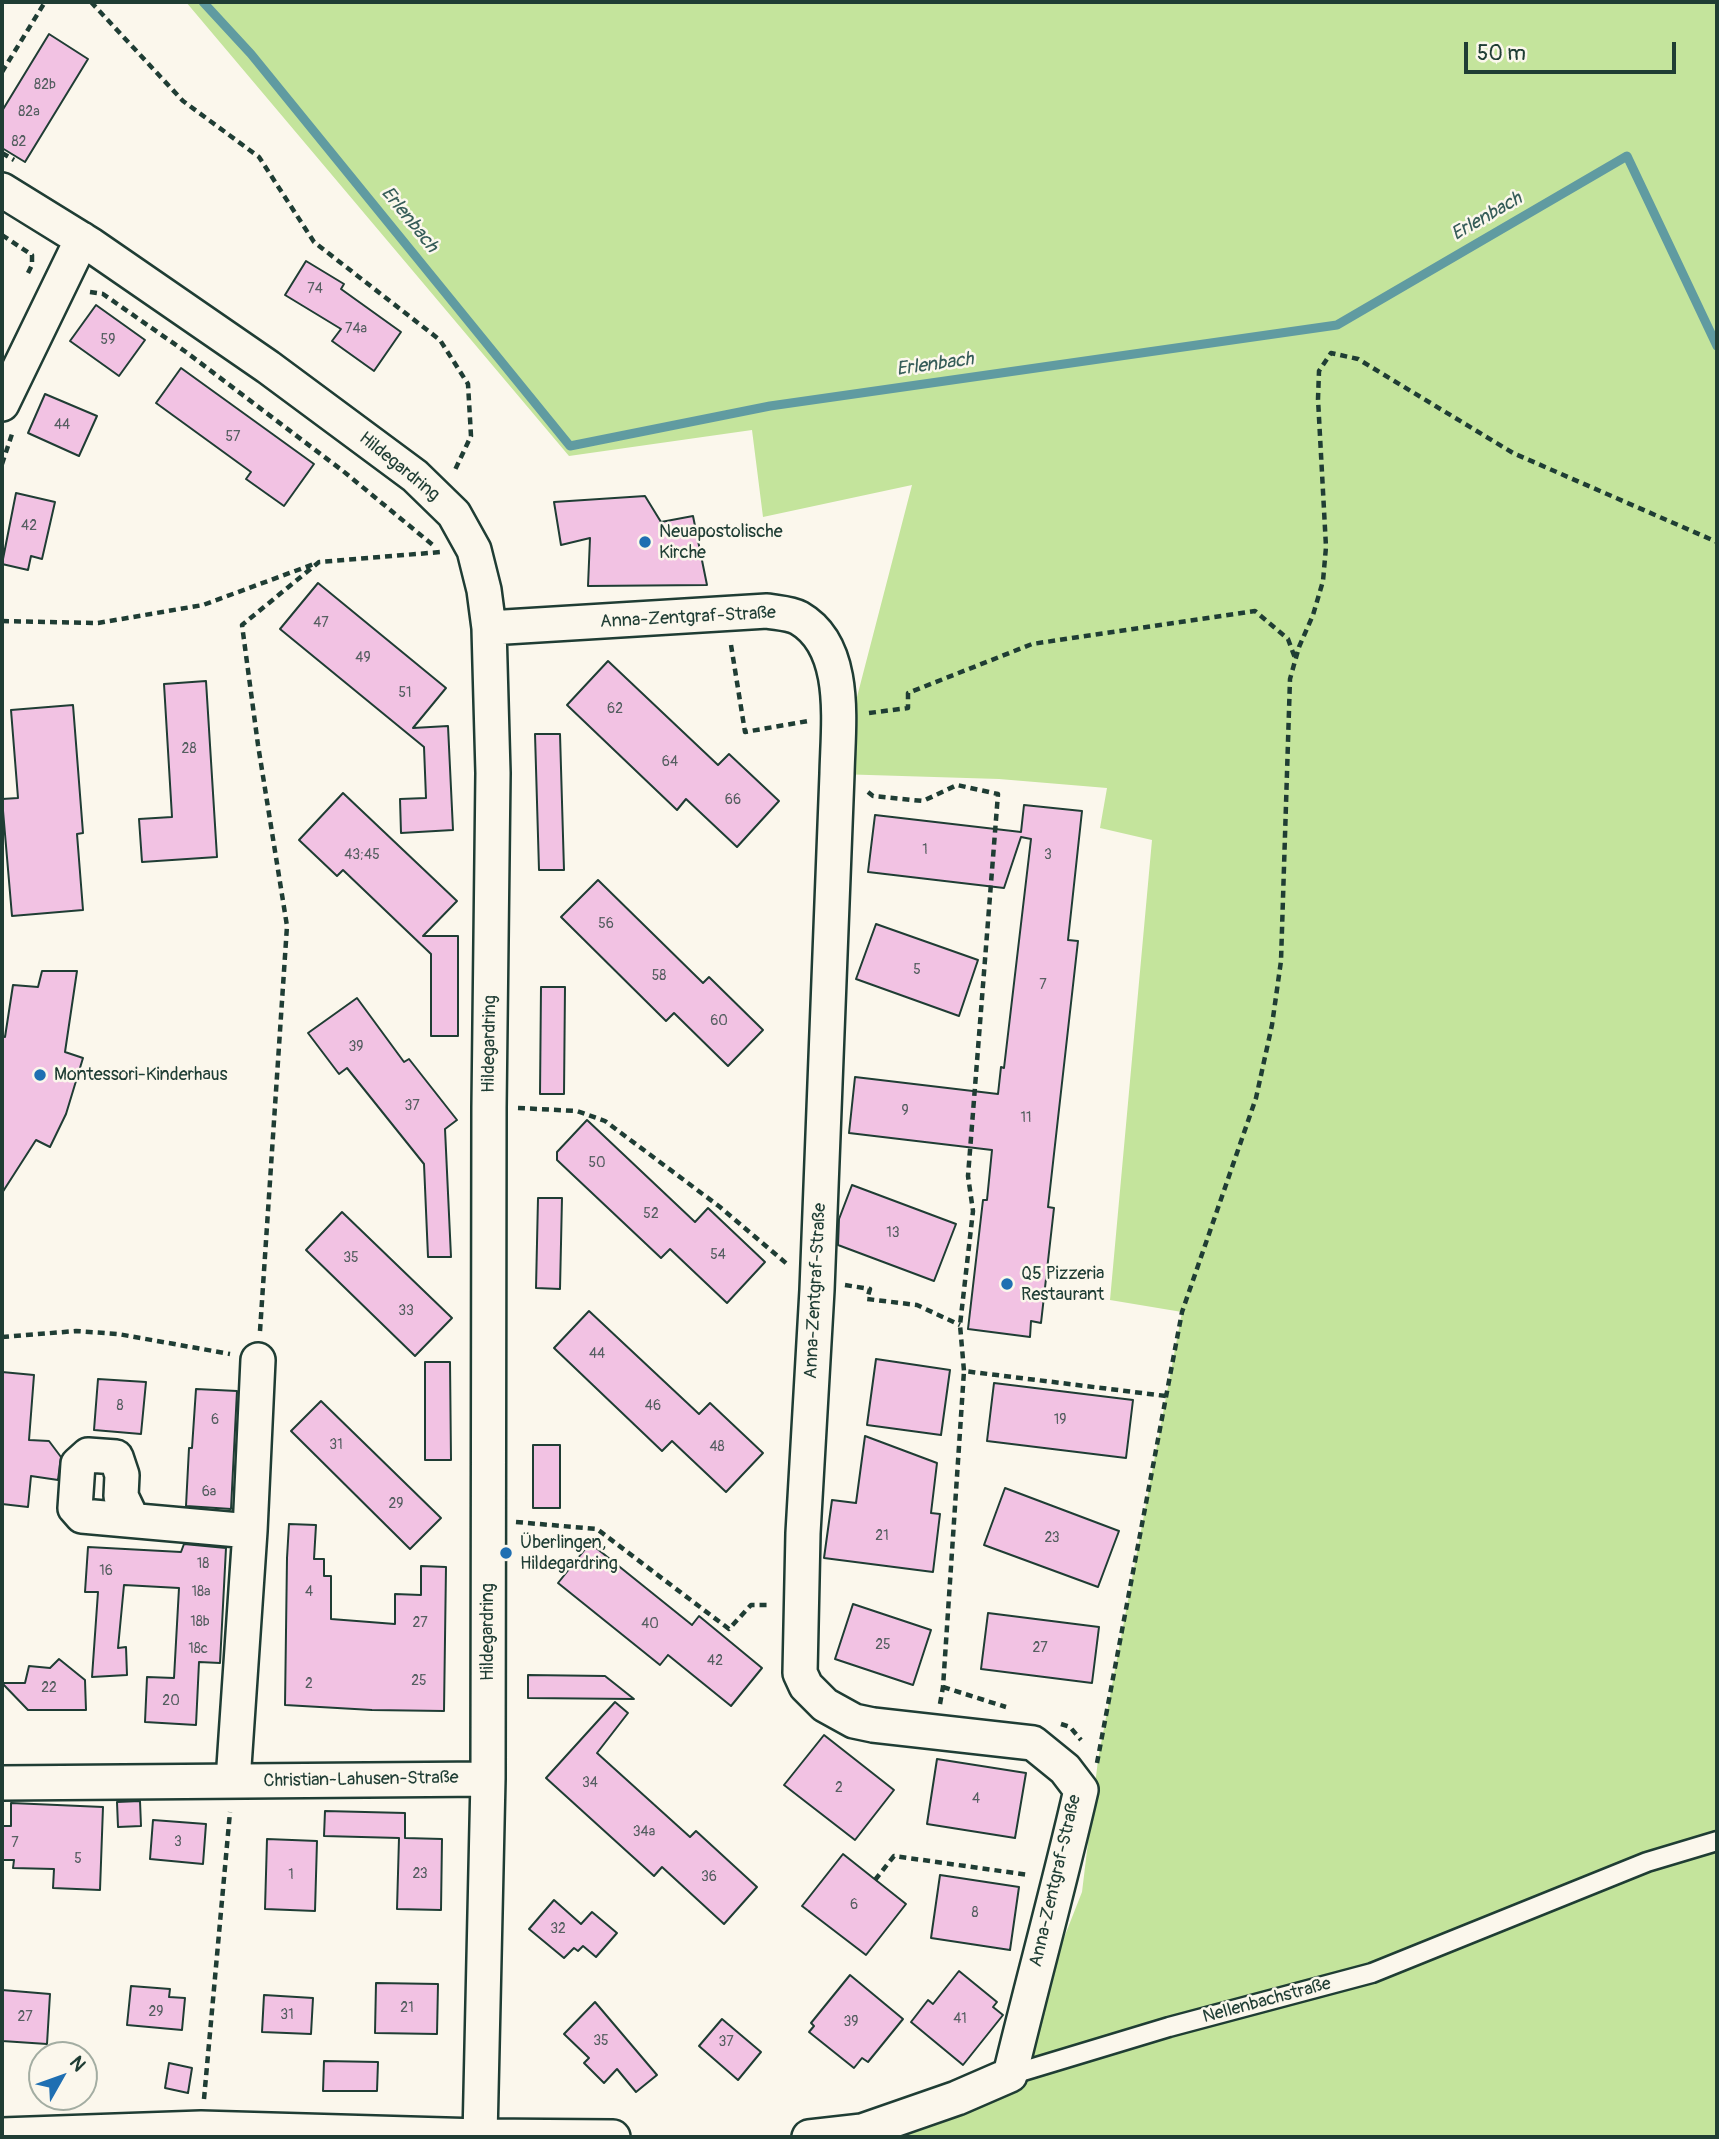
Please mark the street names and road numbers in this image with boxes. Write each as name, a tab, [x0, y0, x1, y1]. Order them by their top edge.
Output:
street label: Hildegardring	[354, 428, 444, 506]
street label: Anna-Zentgraf-Straße	[599, 603, 777, 633]
street label: Hildegardring	[478, 995, 502, 1093]
street label: Anna-Zentgraf-Straße	[801, 1202, 831, 1380]
street label: Hildegardring	[477, 1583, 499, 1681]
street label: Christian-Lahusen-Straße	[263, 1767, 459, 1793]
street label: Anna-Zentgraf-Straße	[1026, 1793, 1086, 1969]
street label: Nellenbachstraße	[1201, 1974, 1333, 2028]

